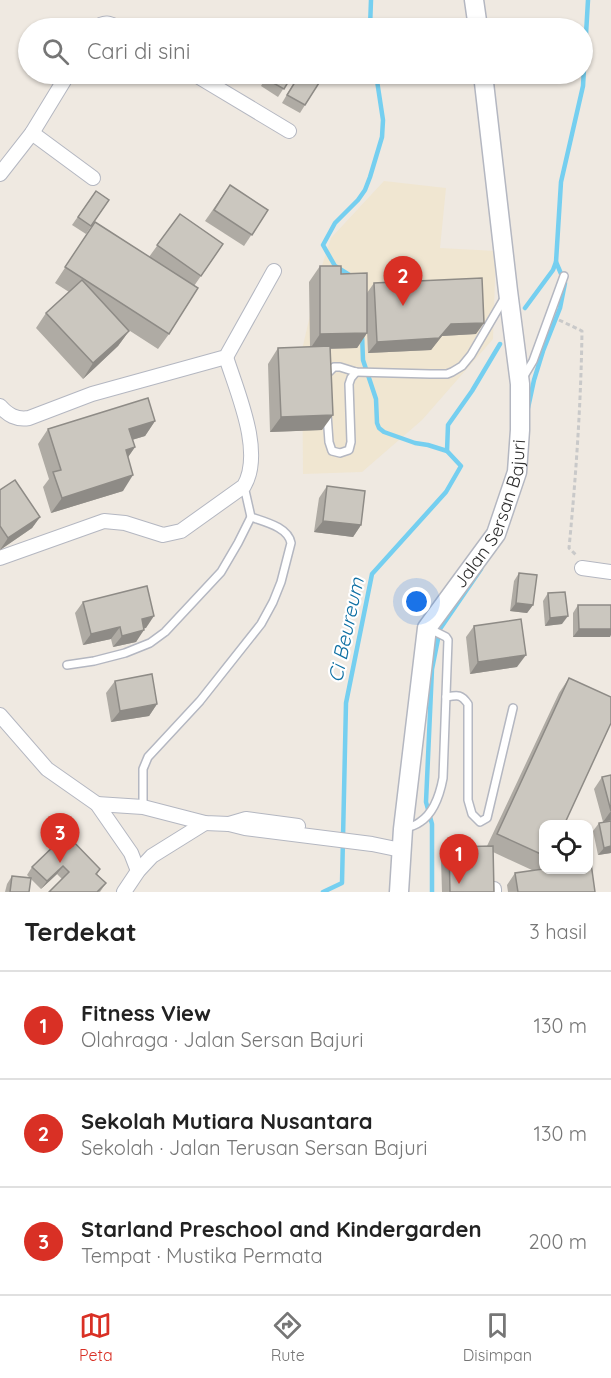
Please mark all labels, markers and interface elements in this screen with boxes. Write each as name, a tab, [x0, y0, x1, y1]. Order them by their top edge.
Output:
search box	[18, 18, 593, 84]
icon: search	[39, 35, 72, 68]
text: Cari di sini	[87, 37, 190, 65]
pin: 2	[384, 256, 422, 306]
street label: Jalan Sersan Bajuri	[448, 439, 530, 592]
water label: Ci Beureum	[322, 574, 369, 685]
your location	[402, 587, 431, 616]
pin: 3	[40, 814, 80, 863]
map controls	[539, 820, 593, 874]
button: locate	[539, 820, 593, 874]
pin: 1	[440, 834, 478, 884]
text: Terdekat	[24, 915, 137, 948]
text: 3 hasil	[529, 919, 587, 944]
text: Fitness View	[81, 999, 211, 1027]
text: 1	[40, 1013, 47, 1038]
text: 130 m	[534, 1013, 587, 1038]
text: Olahraga · Jalan Sersan Bajuri	[81, 1027, 363, 1052]
text: Sekolah Mutiara Nusantara	[81, 1107, 373, 1135]
text: 2	[38, 1121, 49, 1146]
text: 130 m	[534, 1121, 587, 1146]
text: Sekolah · Jalan Terusan Sersan Bajuri	[81, 1135, 428, 1160]
text: Starland Preschool and Kindergarden	[81, 1215, 482, 1243]
text: 3	[38, 1229, 49, 1254]
text: 200 m	[528, 1229, 587, 1254]
text: Tempat · Mustika Permata	[81, 1243, 323, 1268]
tab: Peta	[79, 1309, 113, 1365]
tab: Rute	[271, 1309, 305, 1365]
tab: Disimpan	[463, 1309, 532, 1365]

